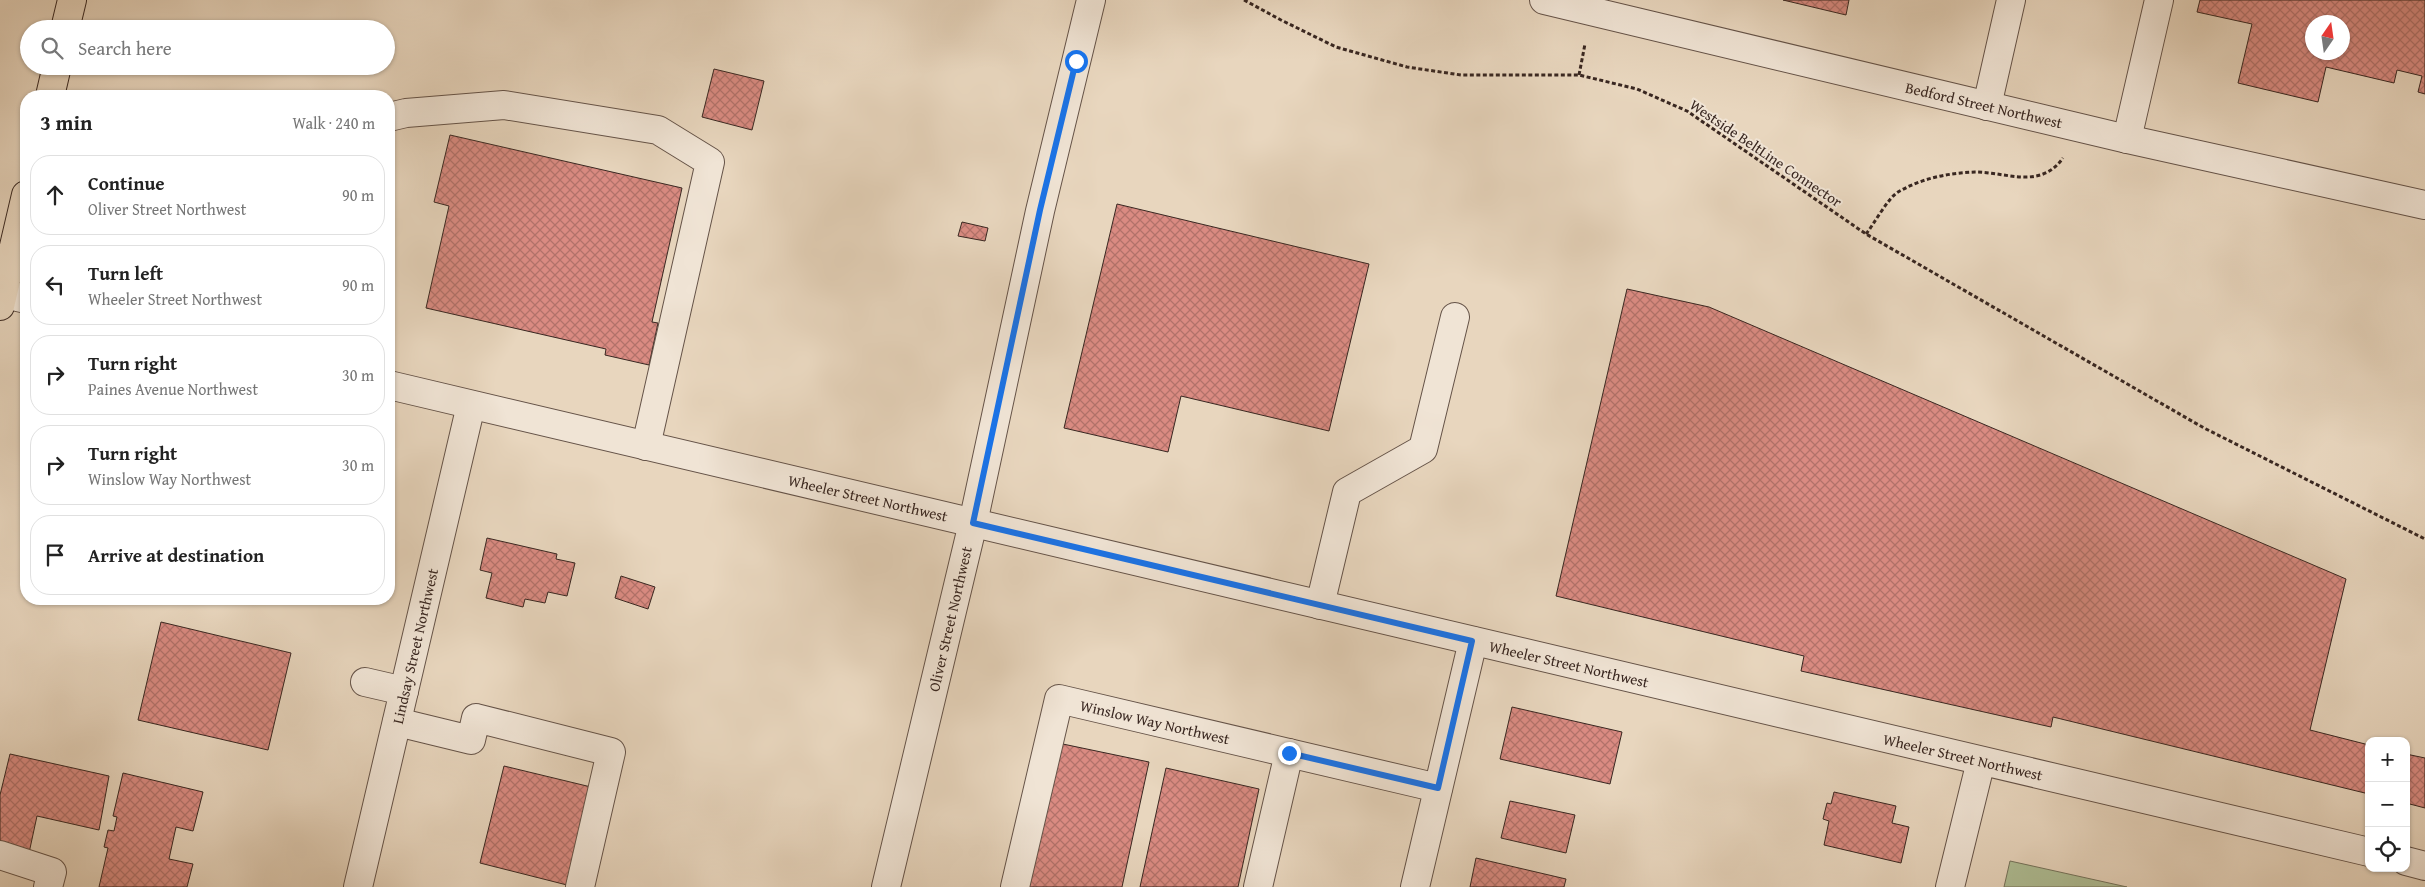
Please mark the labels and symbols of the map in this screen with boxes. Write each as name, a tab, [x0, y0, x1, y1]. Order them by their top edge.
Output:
north arrow	[2305, 15, 2350, 60]
route start	[1065, 50, 1088, 73]
street label: Bedford Street Northwest	[1903, 77, 2065, 133]
street label: Westside BeltLine Connector	[1686, 94, 1846, 212]
street label: Wheeler Street Northwest	[786, 469, 951, 527]
street label: Oliver Street Northwest	[923, 544, 977, 694]
street label: Lindsay Street Northwest	[387, 565, 443, 726]
street label: Wheeler Street Northwest	[1487, 635, 1652, 693]
street label: Winslow Way Northwest	[1078, 695, 1233, 750]
street label: Wheeler Street Northwest	[1881, 728, 2046, 786]
route end	[1278, 742, 1301, 765]

